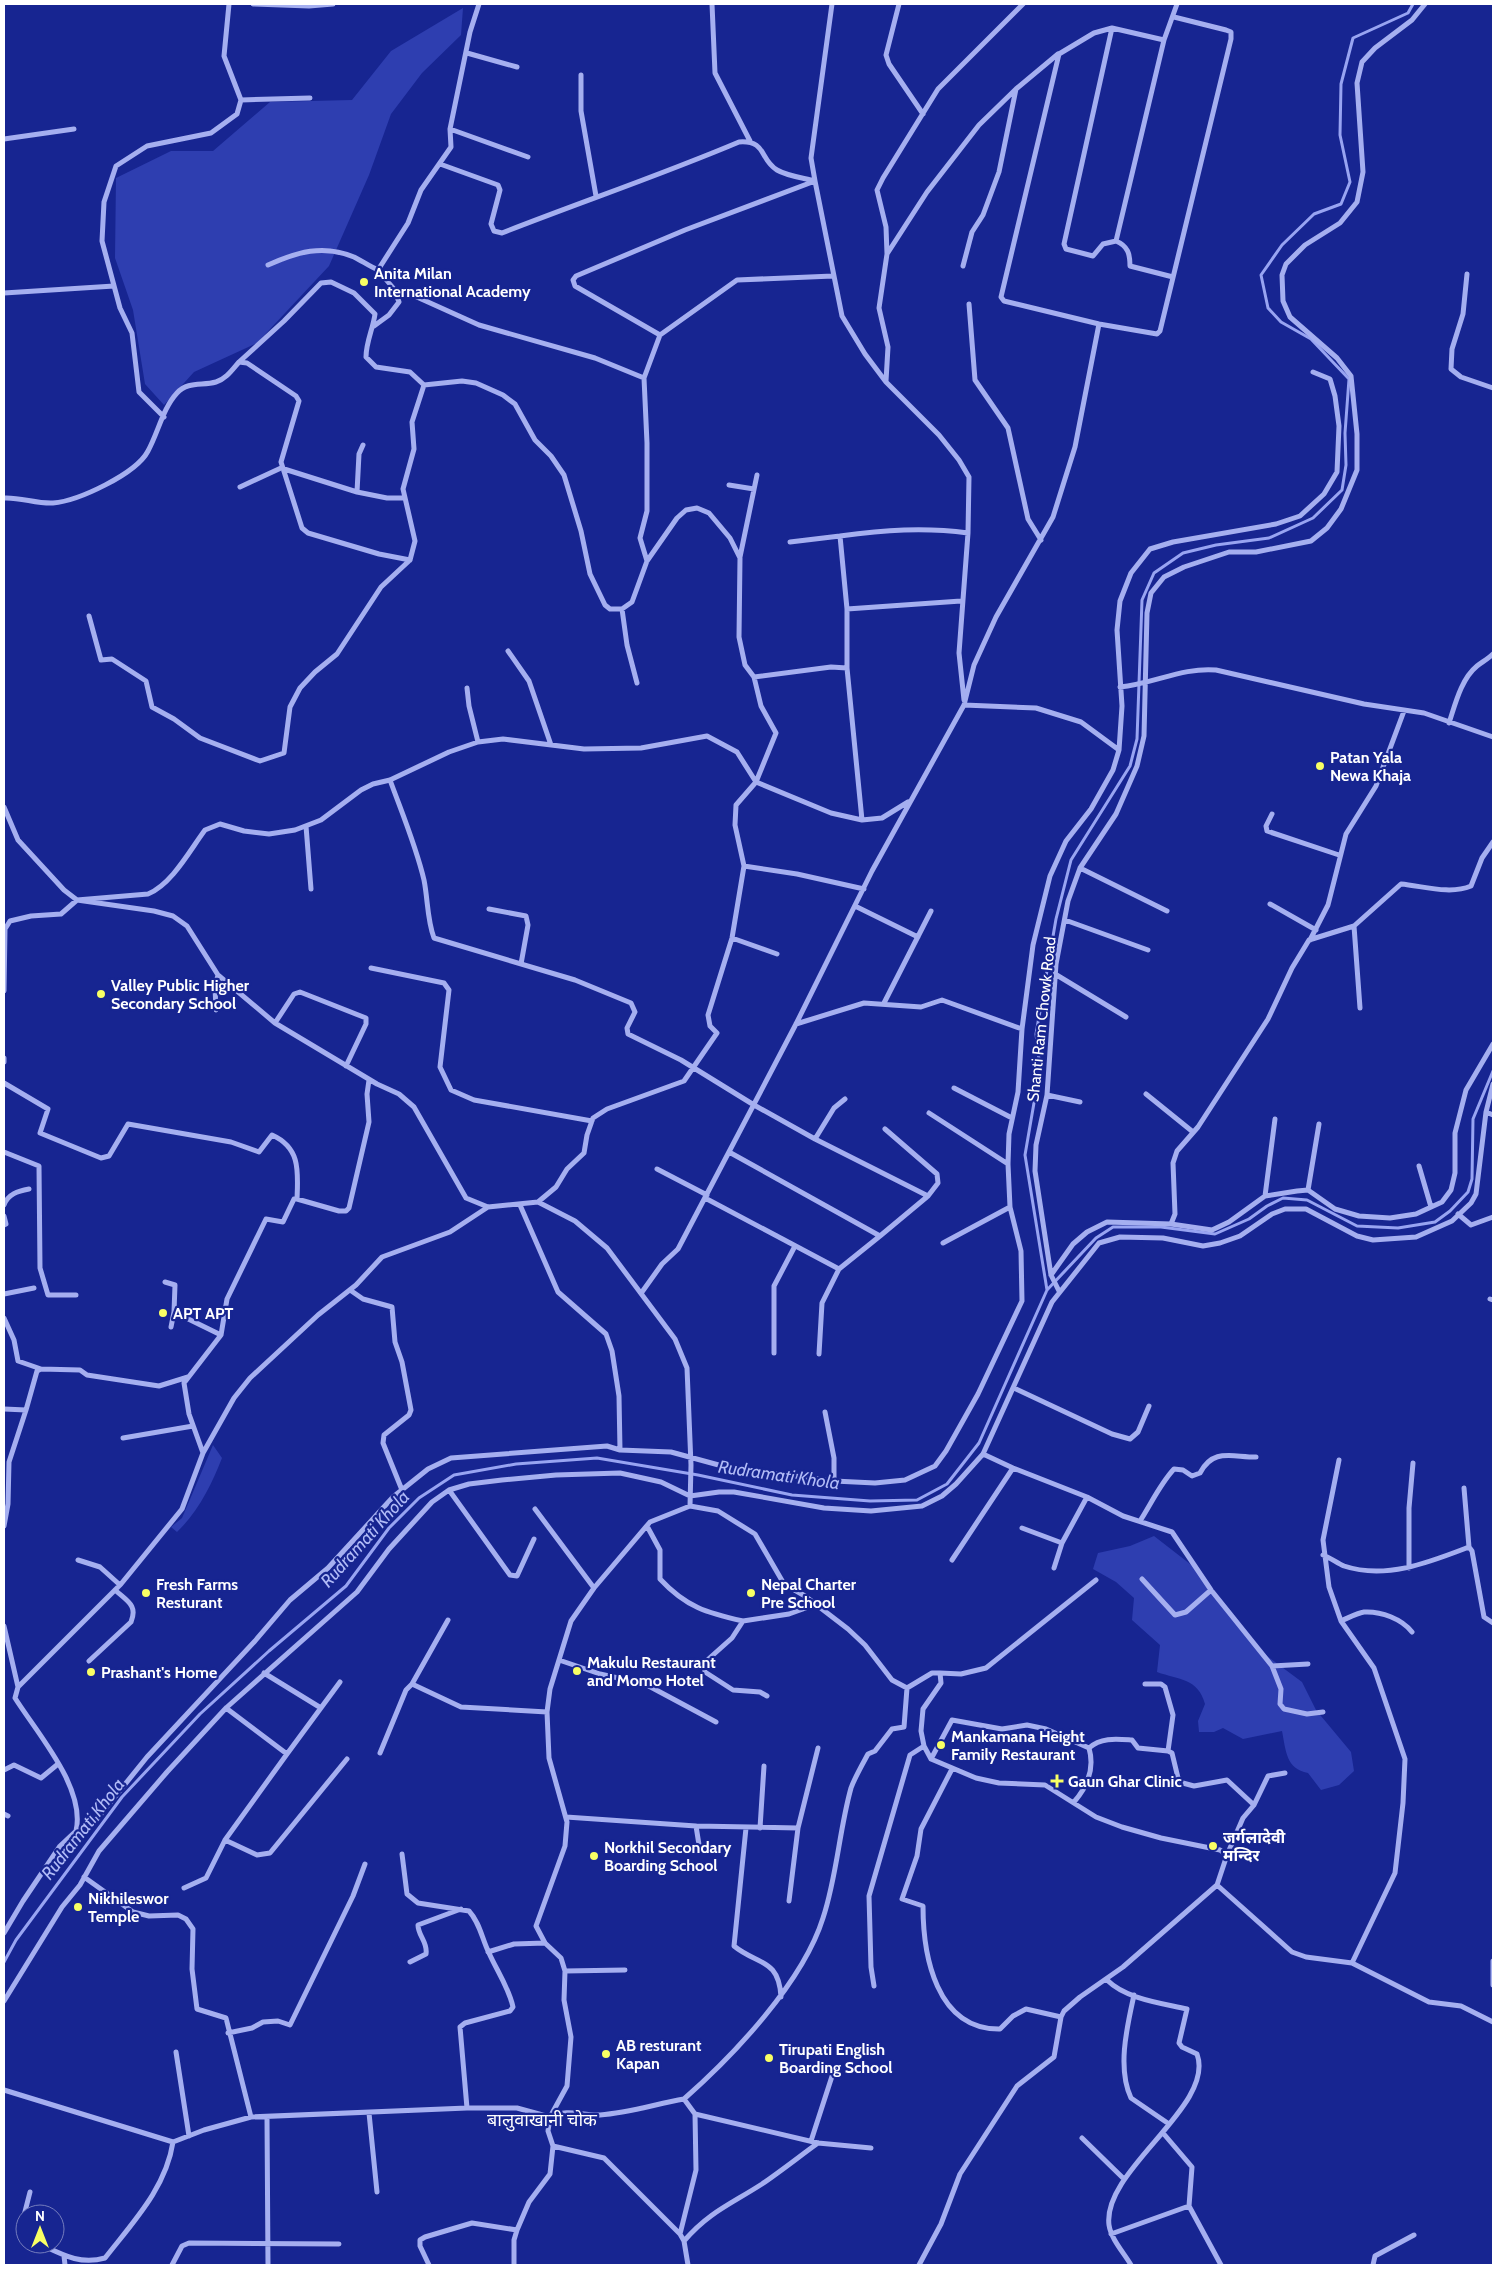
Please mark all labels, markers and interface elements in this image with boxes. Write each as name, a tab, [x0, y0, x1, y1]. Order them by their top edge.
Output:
place label: Anita Milan International Academy	[374, 264, 531, 301]
marker: Anita Milan International Academy	[358, 276, 370, 288]
place label: Patan Yala Newa Khaja	[1330, 748, 1411, 785]
marker: Patan Yala Newa Khaja	[1314, 760, 1326, 772]
street label: Shanti Ram Chowk Road	[1023, 936, 1060, 1103]
place label: Valley Public Higher Secondary School	[111, 976, 250, 1013]
marker: Valley Public Higher Secondary School	[95, 988, 107, 1000]
place label: APT APT	[173, 1304, 234, 1323]
marker: APT APT	[157, 1307, 169, 1319]
water label: Rudramati Khola	[717, 1456, 841, 1494]
water label: Rudramati Khola	[316, 1486, 414, 1592]
place label: Fresh Farms Resturant	[156, 1575, 238, 1612]
place label: Nepal Charter Pre School	[761, 1575, 857, 1612]
marker: Fresh Farms Resturant	[140, 1587, 152, 1599]
marker: Nepal Charter Pre School	[745, 1587, 757, 1599]
place label: Makulu Restaurant and Momo Hotel	[587, 1653, 716, 1690]
place label: Prashant's Home	[101, 1663, 217, 1682]
marker: Makulu Restaurant and Momo Hotel	[571, 1665, 583, 1677]
marker: Prashant's Home	[85, 1666, 97, 1678]
place label: Mankamana Height Family Restaurant	[951, 1727, 1085, 1764]
marker: Mankamana Height Family Restaurant	[935, 1739, 947, 1751]
place label: Gaun Ghar Clinic	[1068, 1772, 1182, 1791]
water label: Rudramati Khola	[37, 1774, 129, 1884]
marker: Gaun Ghar Clinic	[1050, 1774, 1064, 1788]
place label: जर्गलादेवी मन्दिर	[1223, 1828, 1286, 1865]
place label: Norkhil Secondary Boarding School	[604, 1838, 732, 1875]
marker: जर्गलादेवी मन्दिर	[1207, 1840, 1219, 1852]
marker: Norkhil Secondary Boarding School	[588, 1850, 600, 1862]
place label: Nikhileswor Temple	[88, 1889, 169, 1926]
marker: Nikhileswor Temple	[72, 1901, 84, 1913]
place label: AB resturant Kapan	[616, 2036, 702, 2073]
place label: Tirupati English Boarding School	[779, 2040, 893, 2077]
marker: AB resturant Kapan	[600, 2048, 612, 2060]
marker: Tirupati English Boarding School	[763, 2052, 775, 2064]
district label: बालुवाखानी चोक	[487, 2109, 598, 2132]
north arrow	[15, 2204, 65, 2254]
text: N	[35, 2207, 45, 2225]

